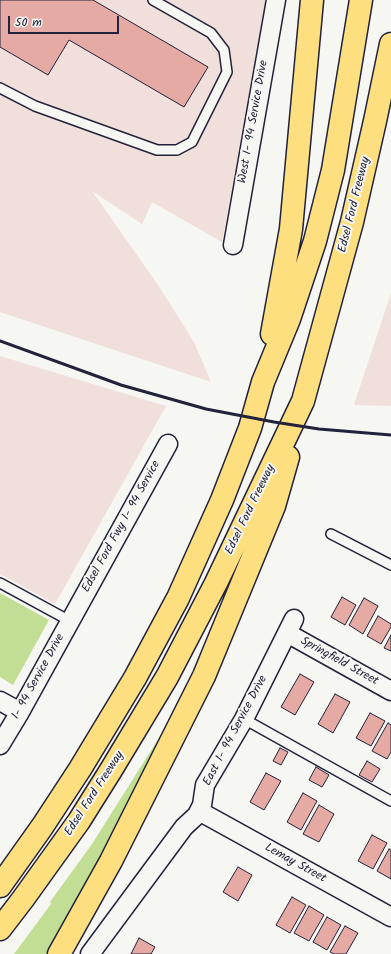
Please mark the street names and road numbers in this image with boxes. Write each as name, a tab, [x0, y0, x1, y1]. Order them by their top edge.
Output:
street label: West I- 94 Service Drive	[236, 59, 272, 185]
street label: Edsel Ford Freeway	[336, 156, 374, 254]
street label: Edsel Ford Fwy I- 94 Service	[80, 459, 164, 595]
street label: Edsel Ford Freeway	[223, 463, 279, 557]
street label: I- 94 Service Drive	[10, 632, 68, 722]
street label: Springfield Street	[297, 635, 381, 689]
street label: East I- 94 Service Drive	[201, 673, 271, 789]
street label: Edsel Ford Freeway	[62, 749, 128, 839]
street label: Lemay Street	[262, 841, 328, 887]

